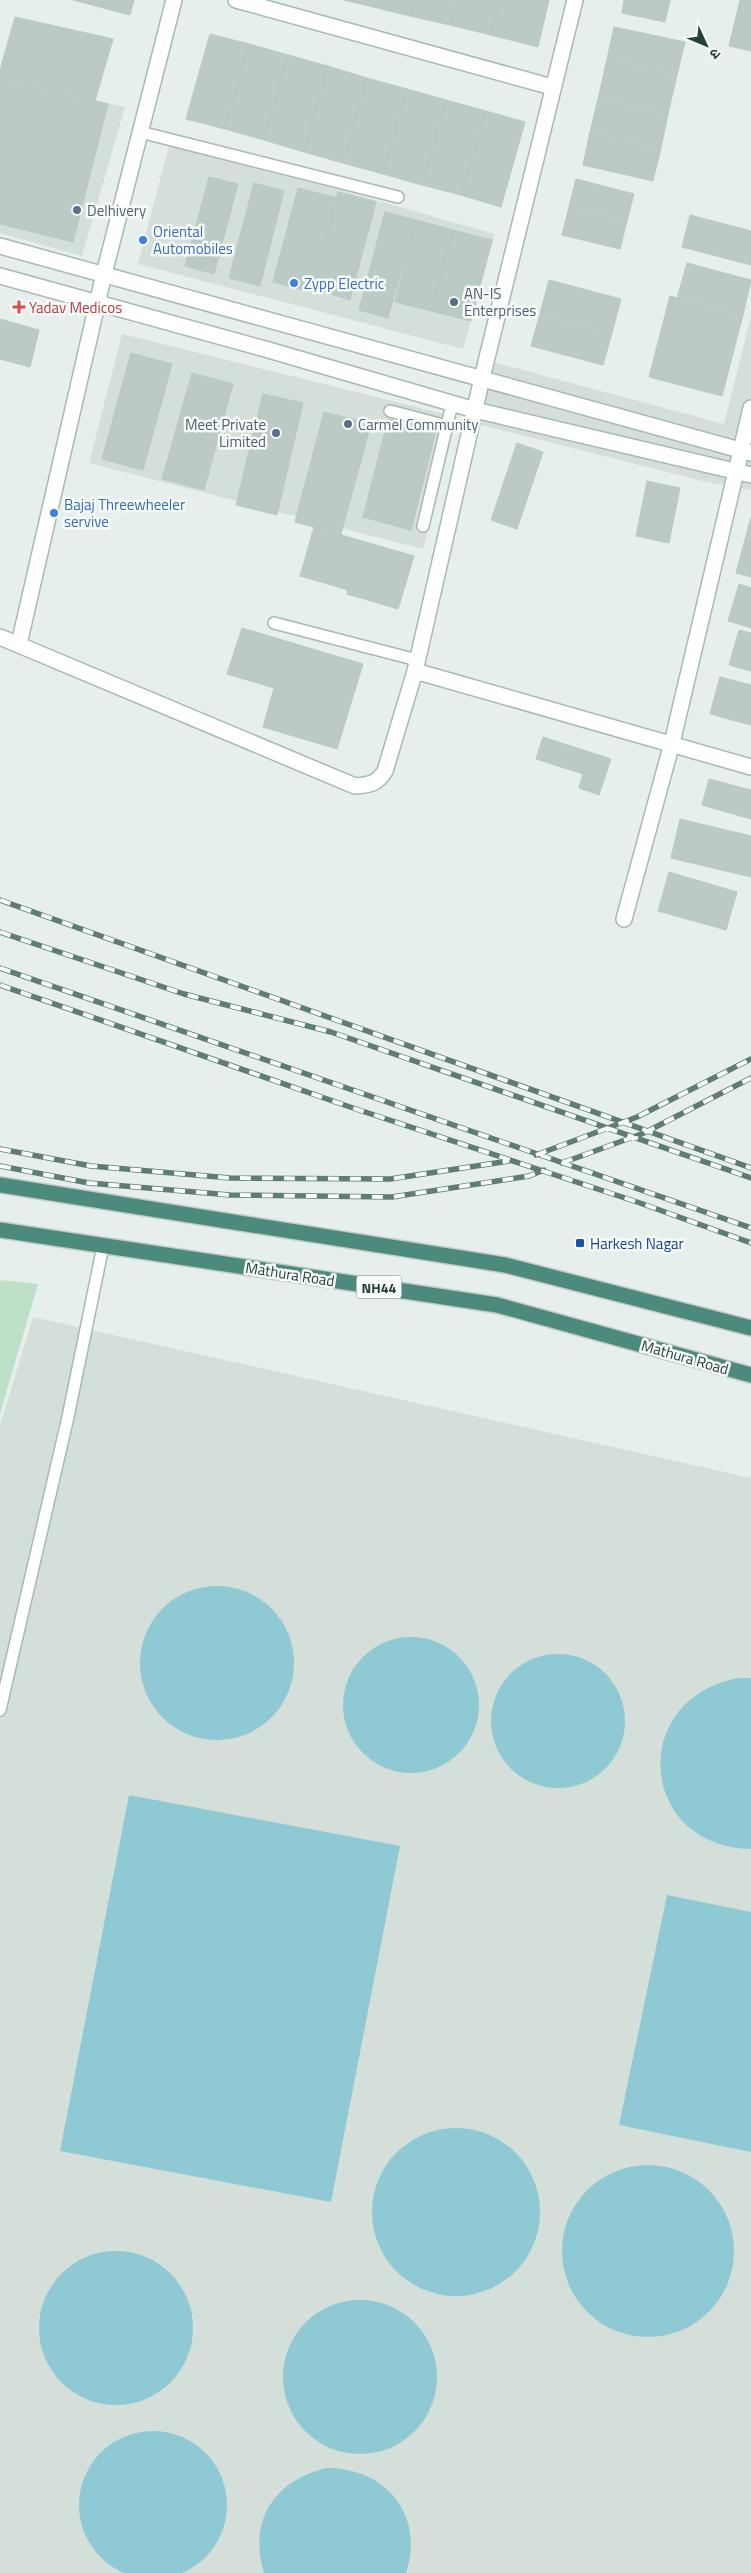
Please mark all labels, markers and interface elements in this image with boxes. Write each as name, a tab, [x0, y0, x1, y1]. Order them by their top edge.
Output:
north arrow	[681, 20, 731, 70]
text: उ	[705, 44, 726, 65]
place label: Delhivery	[87, 199, 146, 222]
marker: Delhivery	[71, 204, 83, 216]
place label: Oriental Automobiles	[153, 220, 233, 260]
marker: Oriental Automobiles	[137, 234, 149, 246]
place label: Zypp Electric	[304, 272, 384, 295]
marker: Zypp Electric	[288, 277, 300, 289]
place label: AN-IS Enterprises	[464, 282, 536, 322]
place label: Yadav Medicos	[29, 296, 122, 319]
marker: AN-IS Enterprises	[448, 296, 460, 308]
marker: Yadav Medicos	[13, 301, 25, 313]
place label: Meet Private Limited	[185, 413, 266, 453]
place label: Carmel Community	[358, 413, 479, 436]
marker: Carmel Community	[342, 418, 354, 430]
marker: Meet Private Limited	[270, 427, 282, 439]
place label: Bajaj Threewheeler servive	[64, 493, 185, 533]
marker: Bajaj Threewheeler servive	[48, 507, 60, 519]
place label: Harkesh Nagar	[590, 1232, 684, 1255]
marker: Harkesh Nagar	[574, 1237, 586, 1249]
street label: Mathura Road	[244, 1256, 336, 1292]
road number: NH44	[356, 1275, 402, 1298]
street label: Mathura Road	[639, 1334, 731, 1380]

